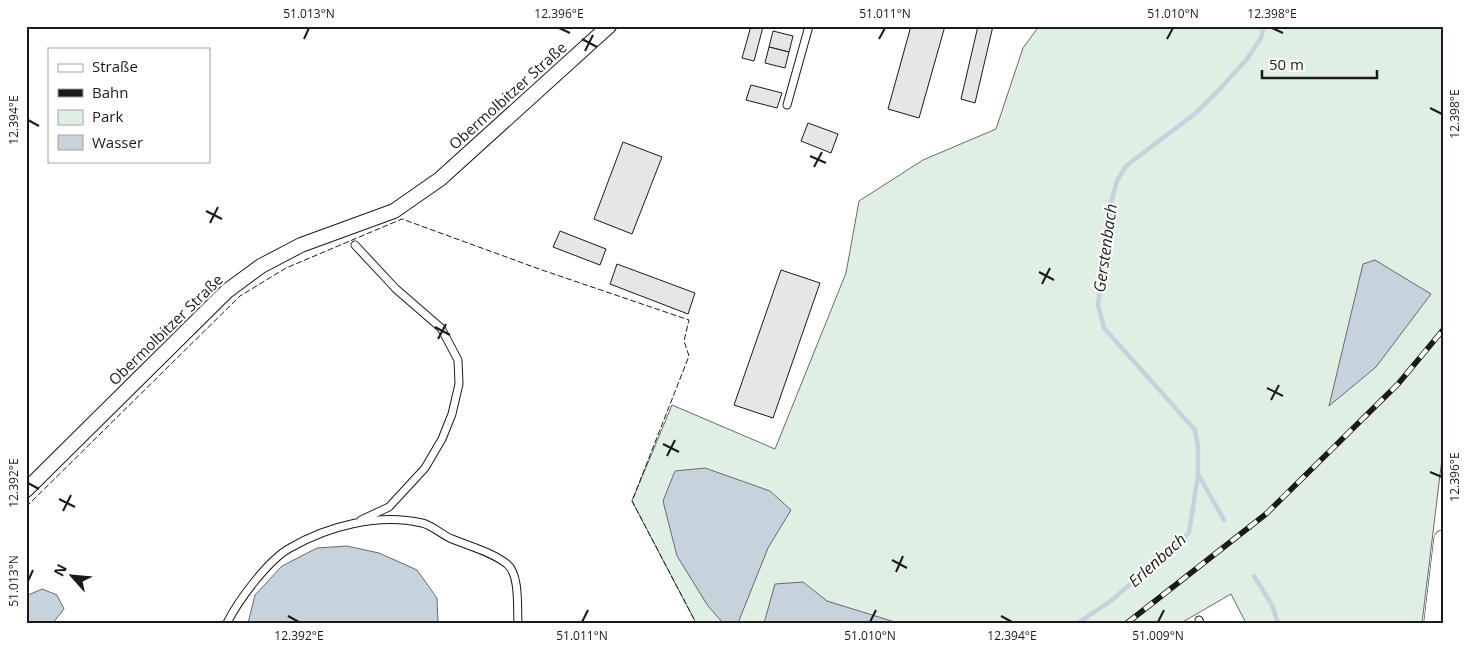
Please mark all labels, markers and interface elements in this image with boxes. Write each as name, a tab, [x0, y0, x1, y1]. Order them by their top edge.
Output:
text: 51.013°N	[283, 5, 335, 22]
text: 12.396°E	[534, 5, 584, 22]
text: 51.011°N	[859, 5, 911, 22]
text: 51.010°N	[1147, 5, 1199, 22]
text: 12.398°E	[1247, 5, 1297, 22]
street label: Obermolbitzer Straße	[444, 37, 570, 153]
legend	[48, 48, 210, 162]
scale bar	[1262, 48, 1376, 80]
text: 50 m	[1269, 54, 1304, 74]
text: Straße	[92, 56, 138, 76]
text: Bahn	[92, 82, 128, 102]
text: 12.398°E	[1446, 89, 1463, 139]
text: 12.394°E	[5, 95, 22, 145]
text: Park	[92, 106, 123, 126]
text: Wasser	[92, 132, 143, 152]
water label: Gerstenbach	[1088, 202, 1122, 294]
street label: Obermolbitzer Straße	[104, 269, 227, 389]
text: 12.396°E	[1446, 452, 1463, 502]
text: 12.392°E	[5, 458, 22, 508]
water label: Erlenbach	[1123, 528, 1191, 592]
north arrow	[48, 552, 98, 602]
text: 51.013°N	[5, 555, 22, 607]
text: N	[49, 560, 71, 579]
text: 12.392°E	[274, 627, 324, 644]
text: 51.011°N	[556, 627, 608, 644]
text: 51.010°N	[844, 627, 896, 644]
text: 12.394°E	[987, 627, 1037, 644]
text: 51.009°N	[1132, 627, 1184, 644]

